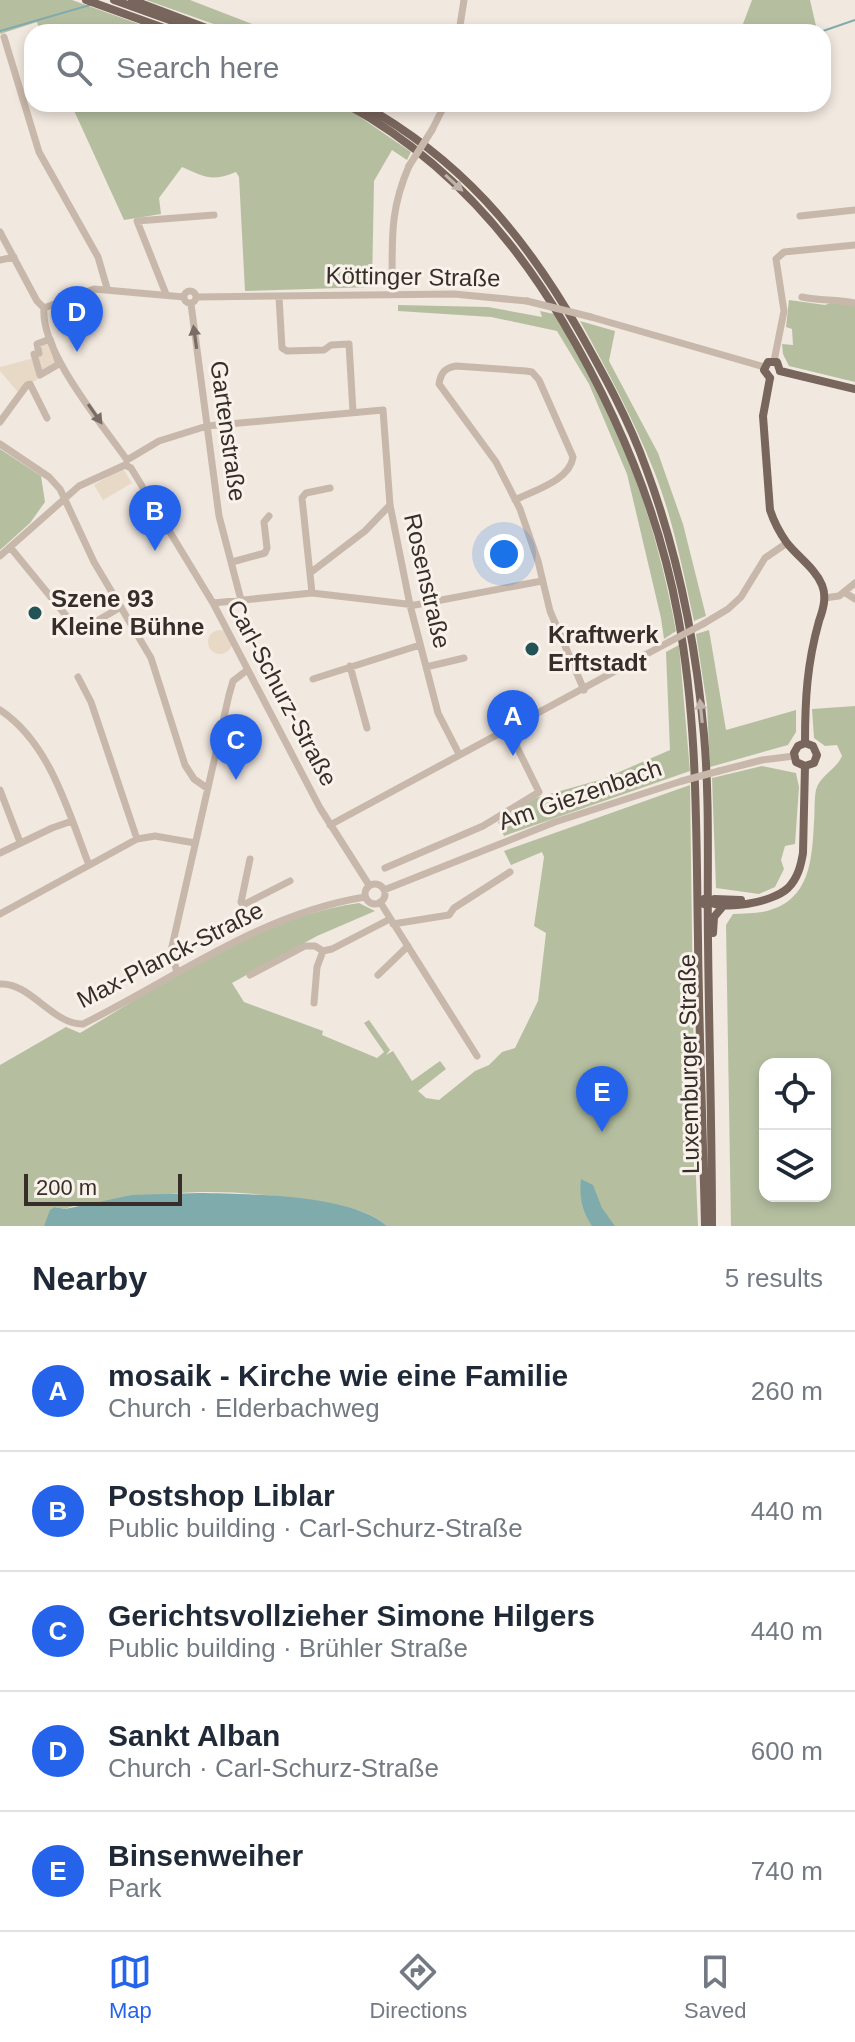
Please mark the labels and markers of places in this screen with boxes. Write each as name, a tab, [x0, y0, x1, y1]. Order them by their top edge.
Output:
pin: D	[51, 286, 103, 352]
pin: B	[129, 485, 181, 551]
place label: Szene 93 Kleine Bühne	[51, 585, 204, 640]
marker: Szene 93 Kleine Bühne	[26, 604, 44, 622]
place label: Kraftwerk Erftstadt	[548, 621, 659, 676]
marker: Kraftwerk Erftstadt	[523, 640, 541, 658]
pin: A	[487, 690, 539, 756]
pin: C	[210, 714, 262, 780]
pin: E	[576, 1066, 628, 1132]

